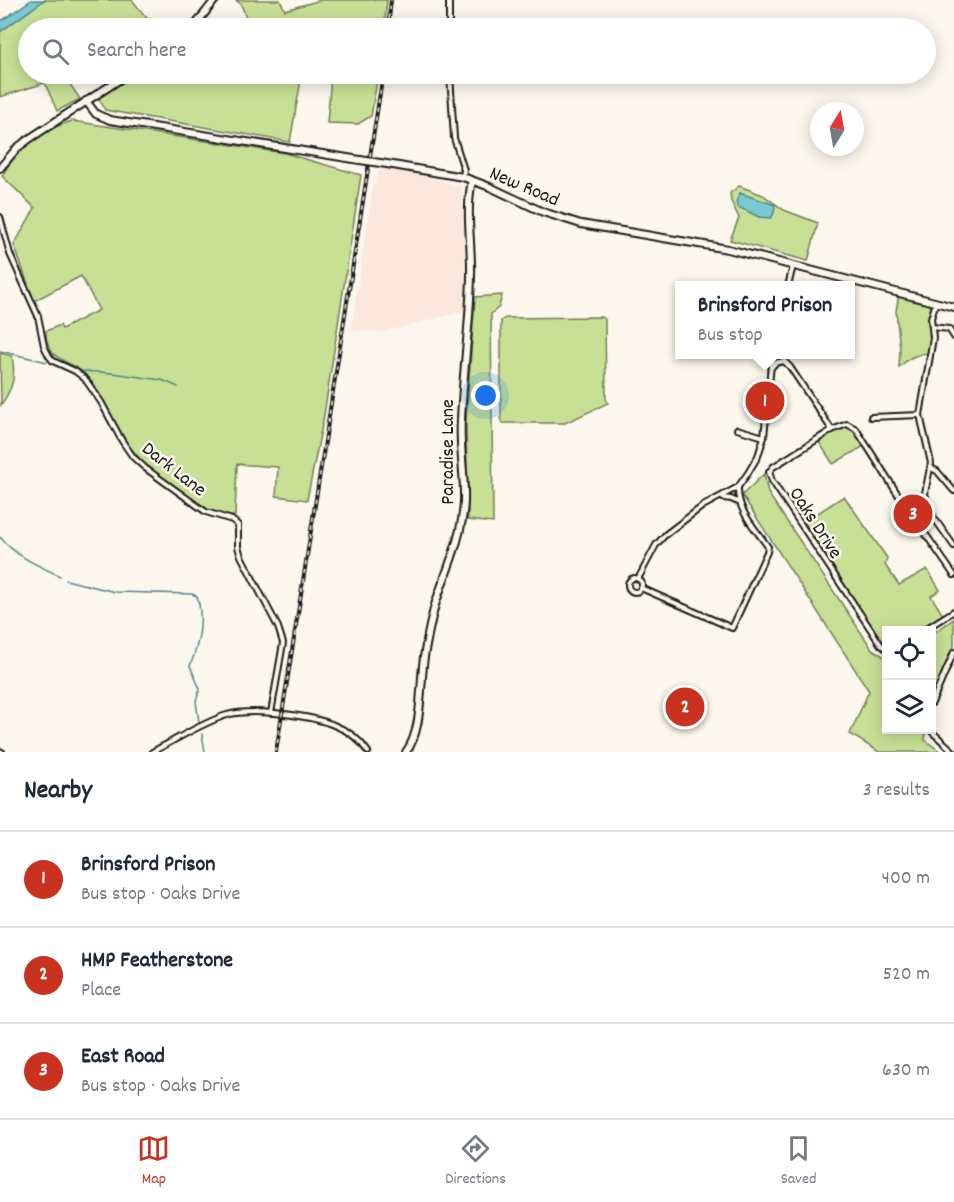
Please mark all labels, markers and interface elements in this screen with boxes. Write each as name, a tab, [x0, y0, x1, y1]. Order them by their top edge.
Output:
search box	[18, 18, 936, 84]
icon: search	[39, 35, 72, 68]
text: Search here	[87, 36, 186, 67]
north arrow	[810, 102, 864, 156]
street label: New Road	[485, 161, 563, 215]
popup	[675, 281, 855, 359]
text: Brinsford Prison	[698, 291, 832, 322]
text: Bus stop	[698, 322, 763, 350]
pin: 1	[746, 378, 784, 424]
your location	[471, 381, 500, 410]
street label: Paradise Lane	[435, 399, 463, 505]
street label: Dark Lane	[135, 436, 212, 505]
street label: Oaks Drive	[781, 482, 848, 565]
pin: 3	[894, 492, 932, 536]
map controls	[882, 626, 936, 734]
button: locate	[882, 626, 936, 680]
button: layers	[882, 680, 936, 734]
pin: 2	[666, 684, 704, 730]
text: Nearby	[24, 773, 92, 810]
text: 3 results	[863, 777, 930, 805]
text: Brinsford Prison	[81, 850, 216, 881]
text: 1	[41, 865, 46, 893]
text: 400 m	[882, 865, 930, 893]
text: Bus stop · Oaks Drive	[81, 881, 240, 909]
text: HMP Featherstone	[81, 946, 233, 977]
text: 2	[39, 961, 48, 989]
text: 520 m	[883, 961, 930, 989]
text: Place	[81, 977, 121, 1005]
text: East Road	[81, 1042, 165, 1073]
text: 3	[39, 1057, 48, 1085]
text: 630 m	[882, 1057, 930, 1085]
text: Bus stop · Oaks Drive	[81, 1073, 240, 1101]
tab: Map	[137, 1132, 170, 1191]
tab: Directions	[445, 1132, 506, 1191]
tab: Saved	[781, 1132, 817, 1191]

